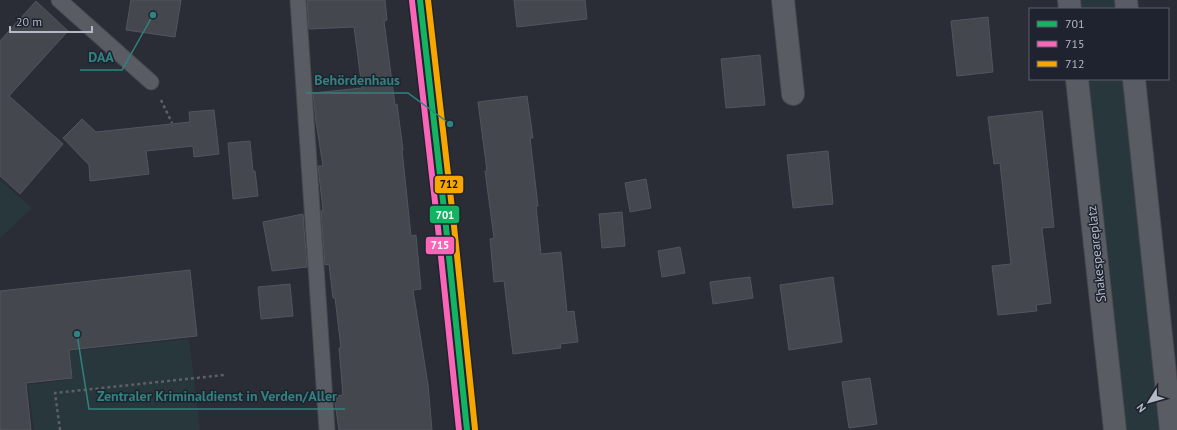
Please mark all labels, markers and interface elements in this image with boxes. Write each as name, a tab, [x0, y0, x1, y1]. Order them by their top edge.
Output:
scale bar	[10, 8, 92, 34]
legend	[1029, 8, 1169, 80]
text: 20 m	[16, 14, 42, 29]
text: 701	[1065, 16, 1085, 31]
text: 715	[1065, 36, 1085, 51]
callout: DAA	[80, 44, 122, 70]
text: DAA	[88, 48, 114, 66]
text: 712	[1065, 56, 1085, 71]
callout: Behördenhaus	[306, 67, 408, 93]
text: Behördenhaus	[314, 71, 400, 89]
line badge: 712	[434, 175, 464, 194]
text: 712	[440, 177, 458, 191]
line badge: 701	[429, 205, 460, 224]
street label: Shakespeareplatz	[1083, 205, 1110, 303]
text: 701	[436, 208, 454, 222]
line badge: 715	[425, 236, 455, 255]
text: 715	[431, 238, 449, 252]
north arrow	[1129, 382, 1169, 422]
callout: Zentraler Kriminaldienst in Verden/Aller	[89, 383, 345, 409]
text: Zentraler Kriminaldienst in Verden/Aller	[97, 387, 337, 405]
text: N	[1133, 401, 1149, 415]

